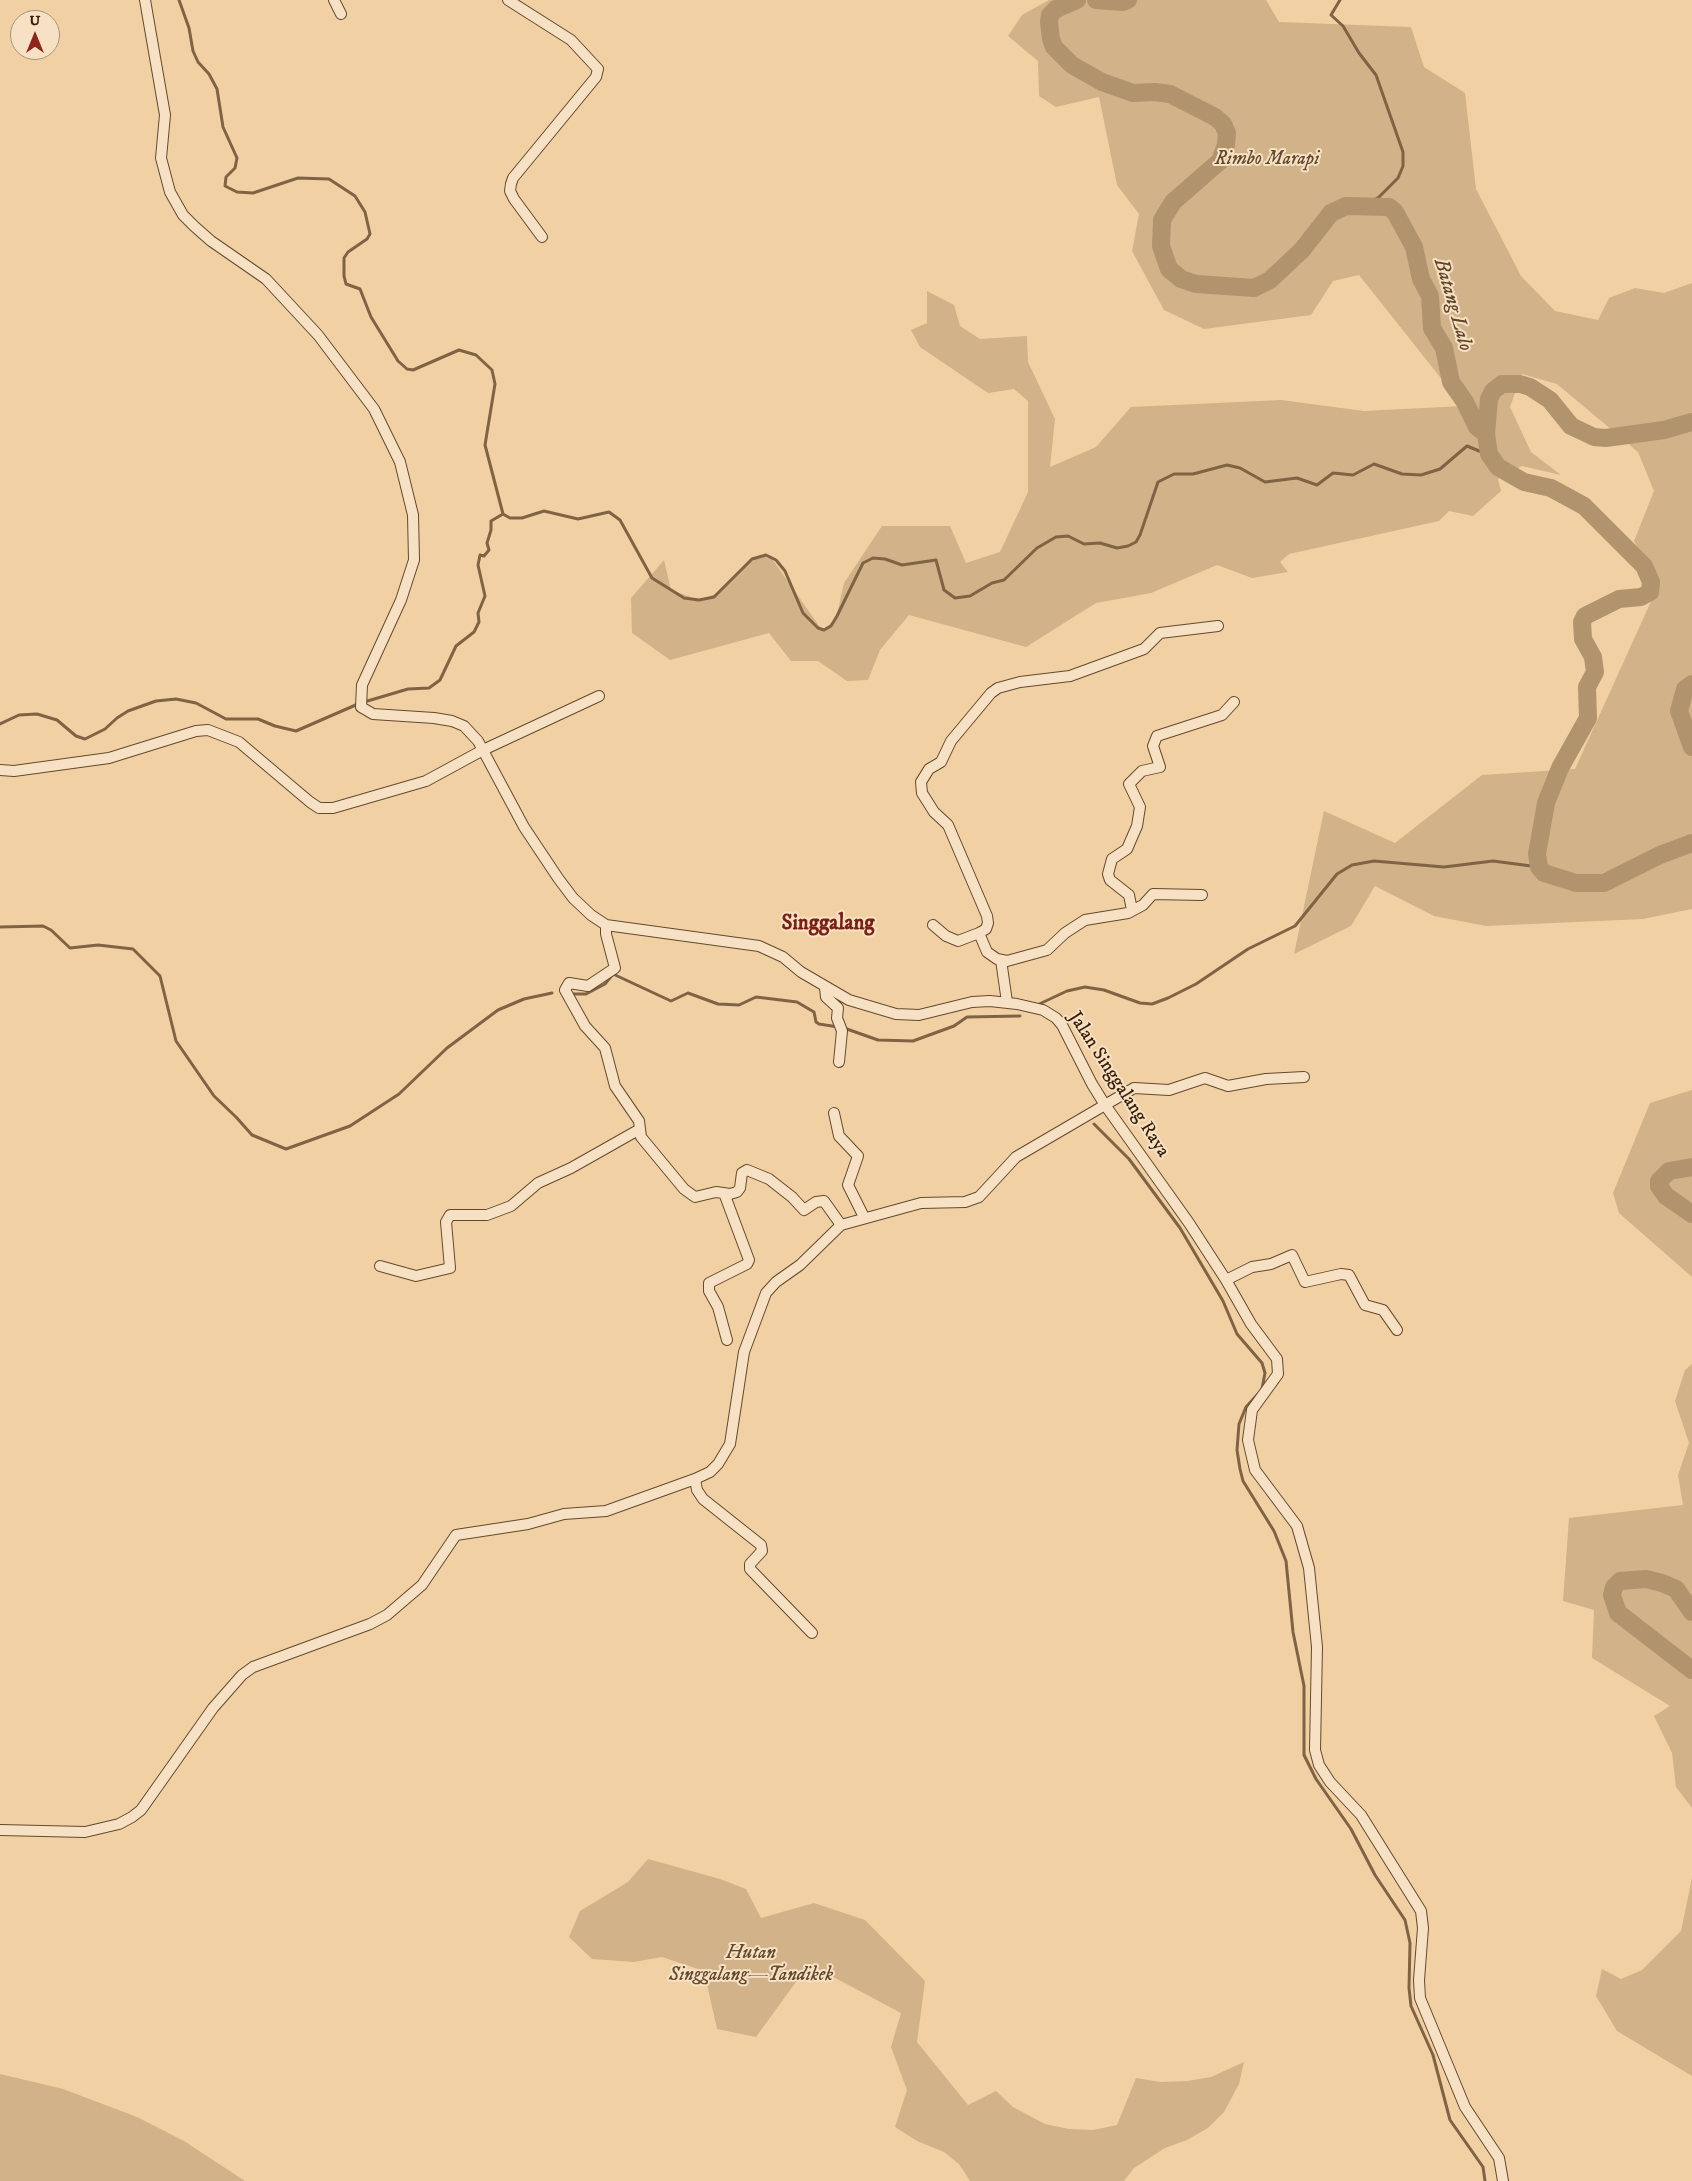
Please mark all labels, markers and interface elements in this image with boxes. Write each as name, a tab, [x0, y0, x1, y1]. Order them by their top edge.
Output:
north arrow	[10, 10, 60, 60]
text: U	[30, 12, 40, 30]
park label: Rimbo Marapi	[1215, 149, 1319, 171]
water label: Batang Lalo	[1427, 256, 1477, 354]
district label: Singgalang	[781, 912, 875, 938]
street label: Jalan Singgalang Raya	[1062, 1008, 1174, 1162]
park label: Hutan Singgalang—Tandikek	[669, 1943, 833, 1987]

